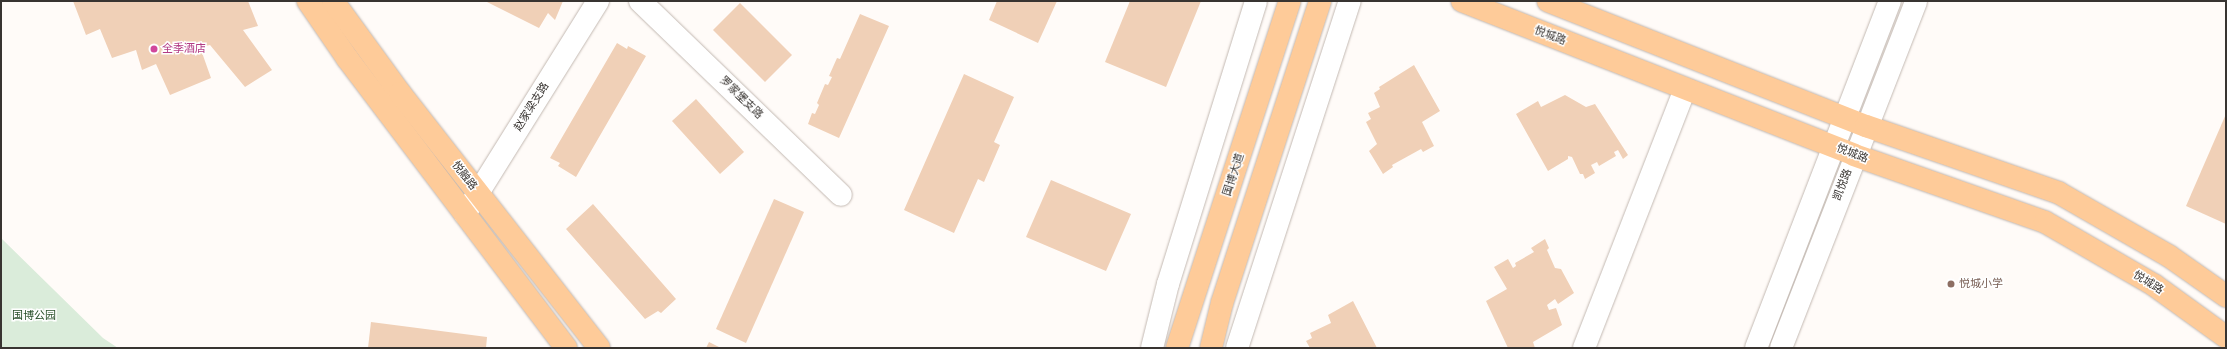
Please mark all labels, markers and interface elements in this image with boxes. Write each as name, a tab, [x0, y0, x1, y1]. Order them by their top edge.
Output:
street label: 悦城路	[1532, 24, 1568, 48]
place label: 全季酒店	[162, 42, 206, 56]
marker: 全季酒店	[149, 44, 159, 54]
street label: 罗家堡支路	[717, 74, 765, 122]
street label: 赵家梁支路	[512, 80, 552, 134]
street label: 悦城路	[1834, 142, 1870, 166]
street label: 国博大道	[1221, 152, 1247, 198]
street label: 悦融路	[449, 159, 479, 193]
street label: 凯悦路	[1831, 167, 1855, 203]
street label: 悦城路	[2131, 269, 2165, 297]
place label: 悦城小学	[1959, 277, 2003, 291]
marker: 悦城小学	[1946, 279, 1956, 289]
park label: 国博公园	[12, 309, 56, 323]

